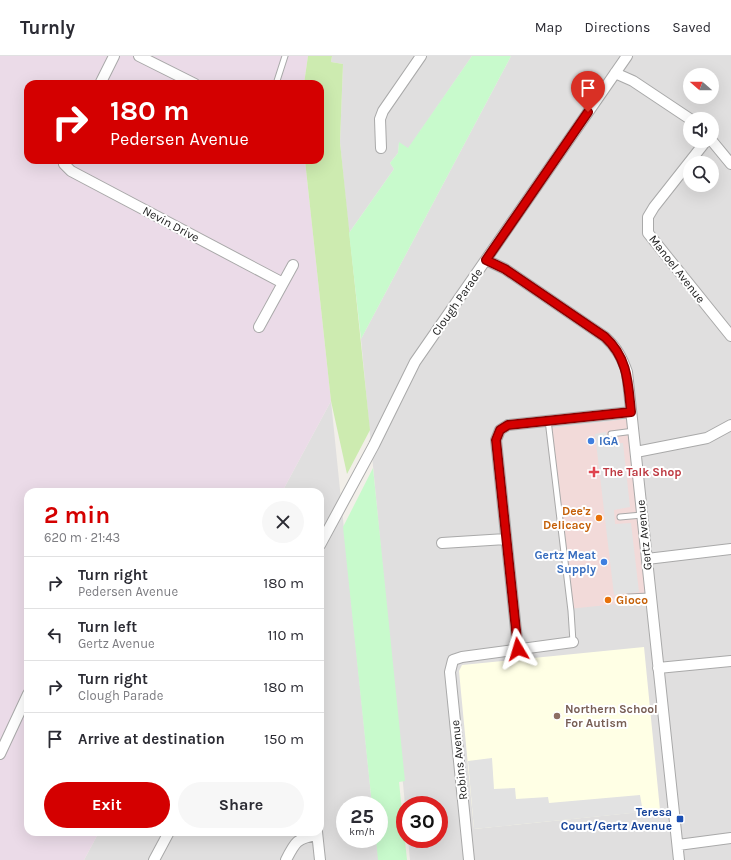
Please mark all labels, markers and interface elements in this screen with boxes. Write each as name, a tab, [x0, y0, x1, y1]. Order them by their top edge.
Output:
text: Turnly	[20, 17, 75, 39]
text: Map	[535, 19, 563, 36]
text: Directions	[585, 19, 650, 36]
text: Saved	[672, 19, 711, 36]
north arrow	[683, 68, 719, 104]
map controls	[683, 68, 719, 192]
pin	[571, 71, 605, 112]
icon: arrive	[577, 77, 599, 99]
text: 180 m	[110, 94, 189, 127]
icon: right	[44, 96, 96, 148]
button: sound	[683, 112, 719, 148]
text: Pedersen Avenue	[110, 128, 249, 150]
button: search	[683, 156, 719, 192]
street label: Nevin Drive	[140, 203, 202, 245]
street label: Manoel Avenue	[646, 232, 708, 306]
street label: Clough Parade	[429, 266, 485, 338]
place label: IGA	[599, 434, 619, 448]
marker: IGA	[586, 436, 596, 446]
place label: The Talk Shop	[603, 465, 682, 479]
marker: The Talk Shop	[588, 466, 600, 478]
street label: Gertz Avenue	[633, 499, 655, 571]
text: 2 min	[44, 501, 110, 529]
button: close	[262, 501, 304, 543]
place label: Dee'z Delicacy	[543, 504, 591, 532]
marker: Dee'z Delicacy	[594, 513, 604, 523]
text: 620 m · 21:43	[44, 530, 120, 545]
place label: Gertz Meat Supply	[534, 548, 596, 576]
marker: Gertz Meat Supply	[599, 557, 609, 567]
text: Turn right	[78, 566, 148, 584]
icon: right	[44, 572, 66, 594]
text: 180 m	[263, 574, 304, 592]
text: Pedersen Avenue	[78, 584, 178, 599]
place label: Gioco	[616, 593, 648, 607]
marker: Gioco	[603, 595, 613, 605]
text: Turn left	[78, 618, 137, 636]
icon: left	[44, 624, 66, 646]
text: 110 m	[268, 626, 304, 644]
position arrow	[497, 628, 539, 670]
text: Gertz Avenue	[78, 636, 155, 651]
text: Turn right	[78, 670, 148, 688]
icon: right	[44, 676, 66, 698]
text: 180 m	[263, 678, 304, 696]
text: Clough Parade	[78, 688, 163, 703]
place label: Northern School For Autism	[565, 702, 658, 730]
marker: Northern School For Autism	[552, 711, 562, 721]
street label: Robins Avenue	[448, 719, 470, 801]
icon: arrive	[44, 728, 66, 750]
text: Arrive at destination	[78, 730, 225, 748]
text: 150 m	[264, 730, 304, 748]
button: Exit	[44, 782, 170, 828]
button: Share	[178, 782, 304, 828]
speed limit sign: 30	[396, 796, 448, 848]
text: 25	[350, 805, 374, 828]
place label: Teresa Court/Gertz Avenue	[561, 805, 672, 833]
marker: Teresa Court/Gertz Avenue	[675, 814, 685, 824]
text: km/h	[349, 826, 375, 838]

